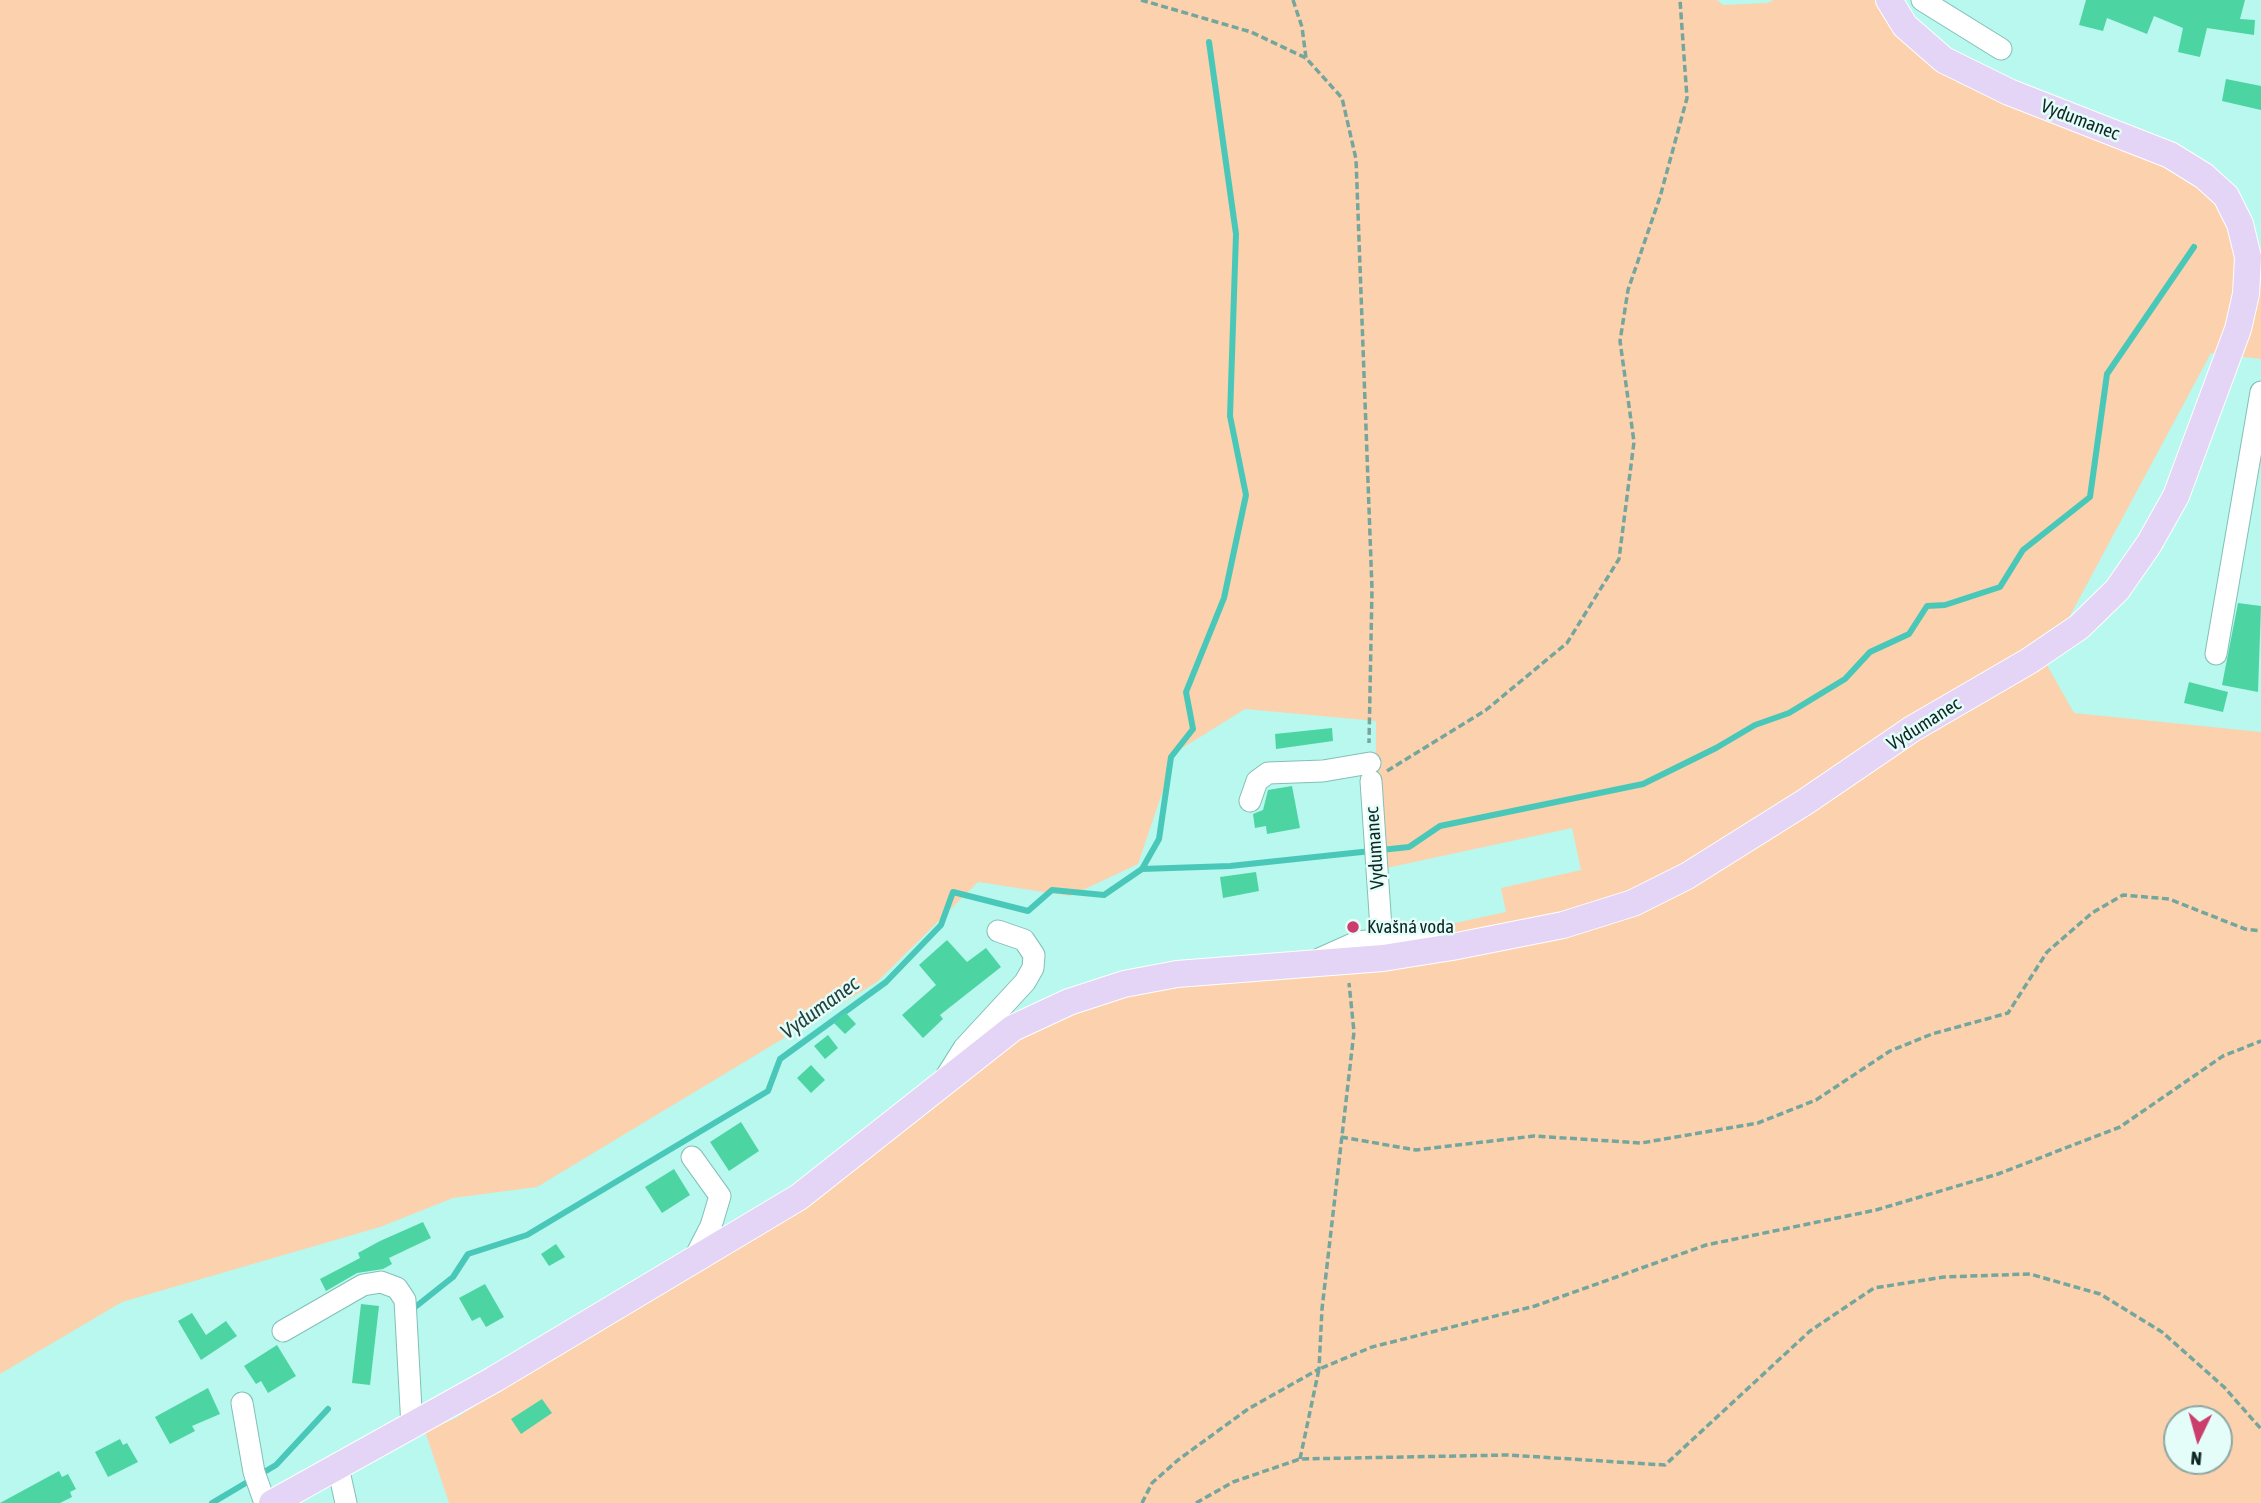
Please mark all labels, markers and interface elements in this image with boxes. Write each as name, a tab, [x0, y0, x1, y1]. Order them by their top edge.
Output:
street label: Vydumanec	[2037, 95, 2123, 145]
street label: Vydumanec	[1883, 692, 1965, 756]
street label: Vydumanec	[1361, 806, 1389, 890]
place label: Kvašná voda	[1367, 916, 1454, 938]
marker: Kvašná voda	[1345, 919, 1361, 935]
water label: Vydumanec	[776, 971, 864, 1045]
north arrow	[2163, 1405, 2233, 1475]
text: N	[2190, 1447, 2203, 1470]

